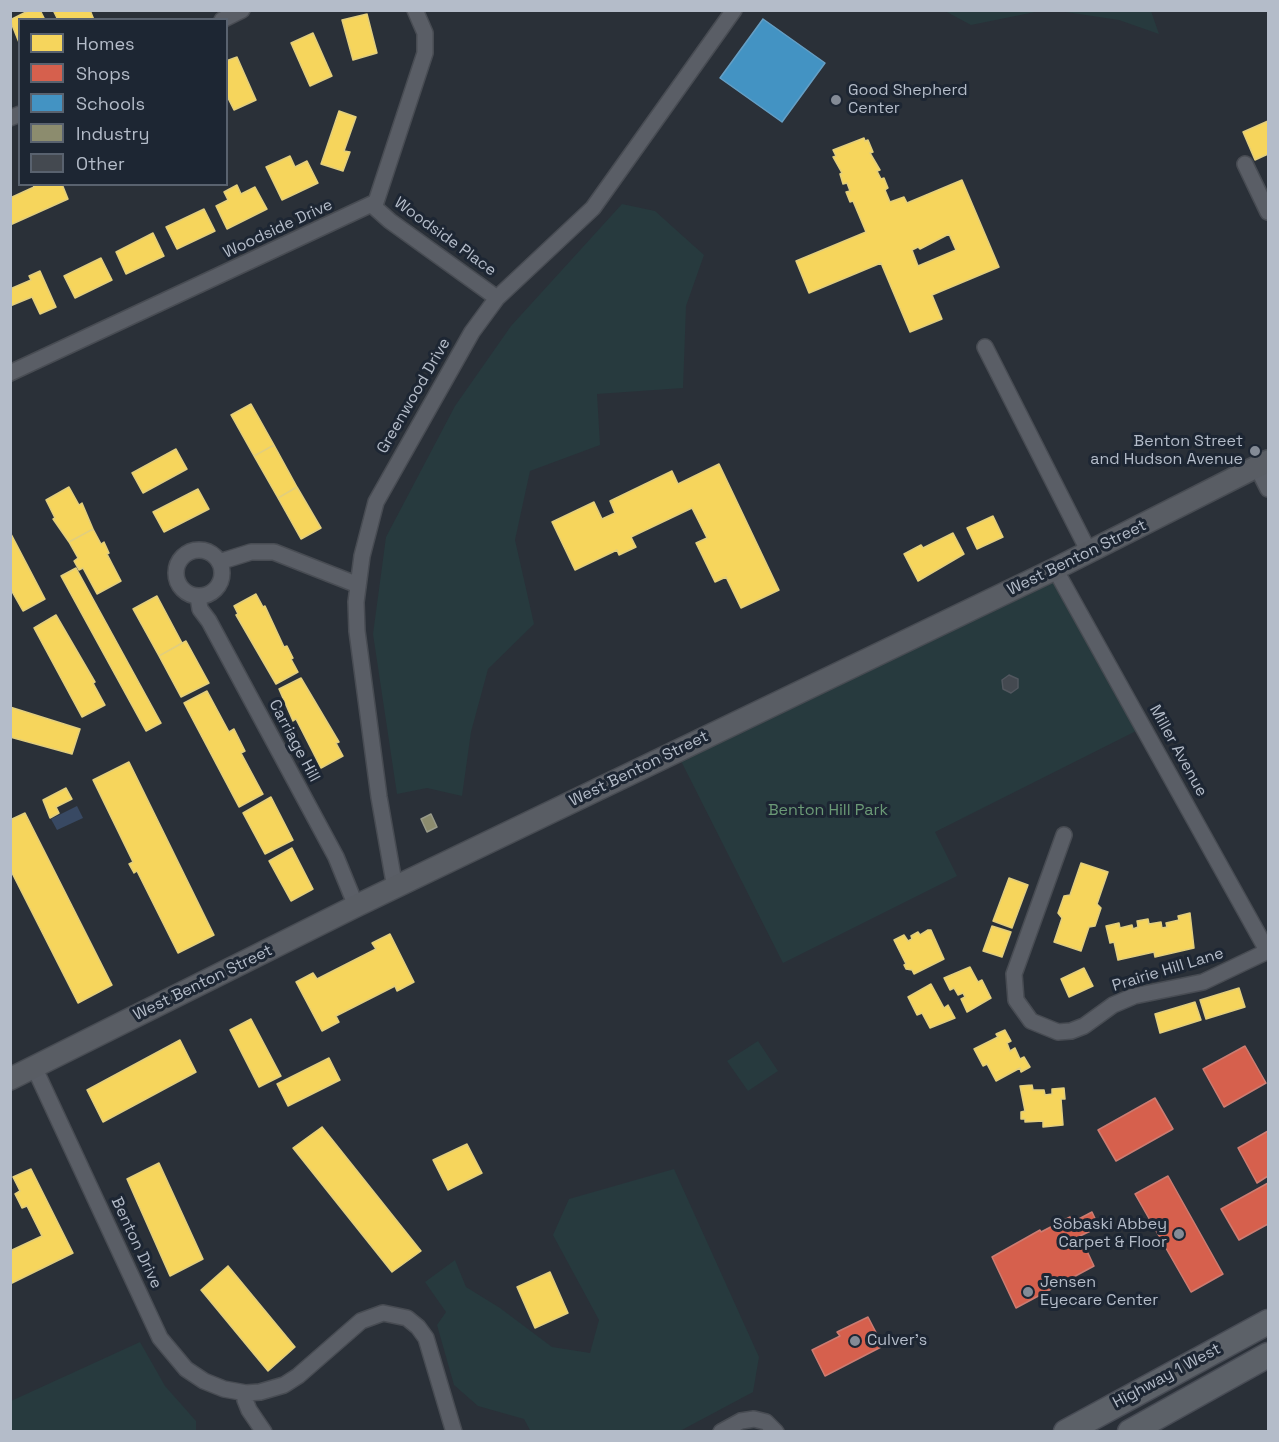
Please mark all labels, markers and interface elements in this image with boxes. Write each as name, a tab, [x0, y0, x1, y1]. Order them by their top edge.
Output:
legend	[18, 18, 228, 186]
text: Homes	[76, 32, 135, 55]
text: Shops	[76, 62, 130, 85]
place label: Good Shepherd Center	[848, 81, 967, 119]
text: Schools	[76, 92, 145, 115]
marker: Good Shepherd Center	[829, 93, 843, 107]
text: Industry	[76, 122, 149, 145]
text: Other	[76, 152, 125, 175]
street label: Woodside Place	[390, 193, 500, 281]
street label: Woodside Drive	[220, 195, 336, 263]
street label: Greenwood Drive	[373, 335, 455, 457]
place label: Benton Street and Hudson Avenue	[1090, 432, 1243, 470]
marker: Benton Street and Hudson Avenue	[1248, 444, 1262, 458]
street label: West Benton Street	[1004, 516, 1150, 600]
street label: Carriage Hill	[264, 697, 324, 785]
street label: Miller Avenue	[1145, 702, 1211, 800]
street label: West Benton Street	[566, 727, 712, 811]
park label: Benton Hill Park	[768, 801, 888, 821]
street label: West Benton Street	[130, 941, 276, 1025]
street label: Prairie Hill Lane	[1110, 944, 1226, 996]
street label: Benton Drive	[106, 1194, 166, 1292]
place label: Sobaski Abbey Carpet & Floor	[1053, 1215, 1167, 1253]
marker: Sobaski Abbey Carpet & Floor	[1172, 1227, 1186, 1241]
place label: Jensen Eyecare Center	[1040, 1273, 1158, 1311]
marker: Jensen Eyecare Center	[1021, 1285, 1035, 1299]
place label: Culver's	[867, 1331, 927, 1351]
marker: Culver's	[848, 1334, 862, 1348]
street label: Highway 1 West	[1110, 1339, 1224, 1413]

